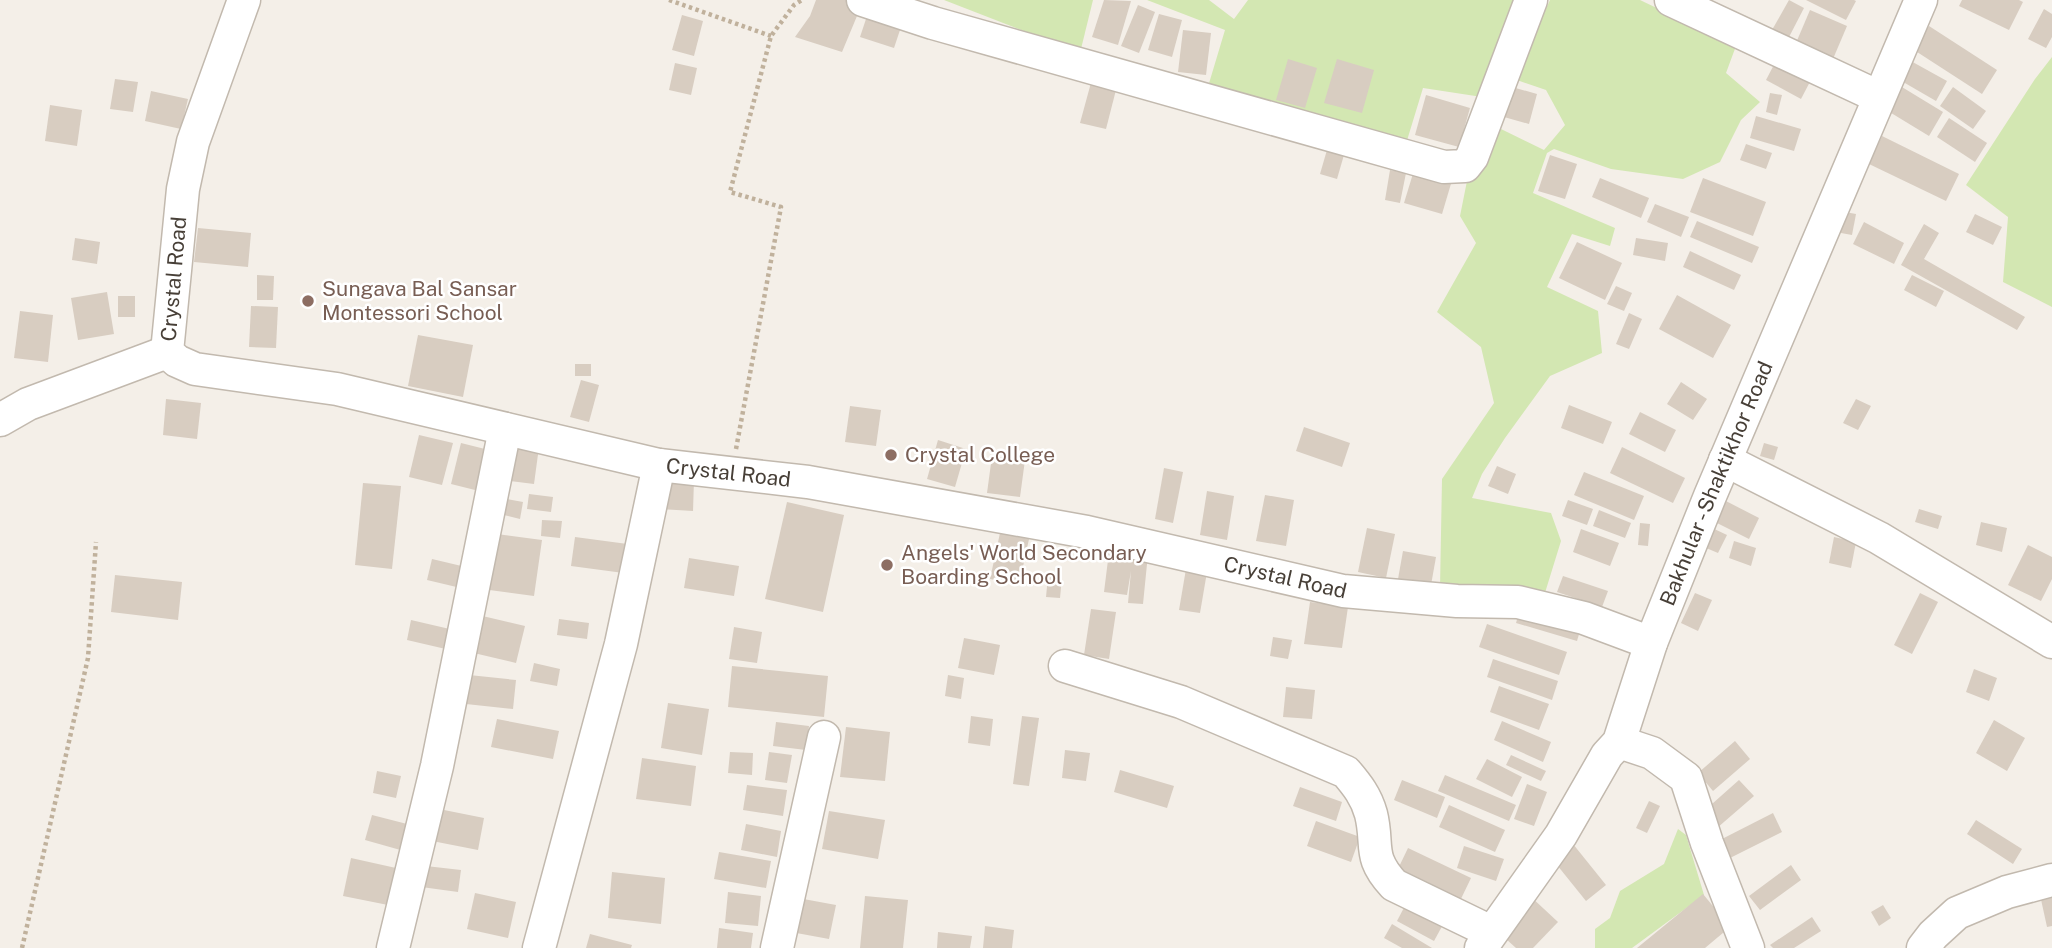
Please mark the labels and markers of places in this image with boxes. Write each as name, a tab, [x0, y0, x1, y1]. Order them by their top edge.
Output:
place label: Sungava Bal Sansar Montessori School	[322, 276, 517, 325]
marker: Sungava Bal Sansar Montessori School	[300, 293, 316, 309]
place label: Crystal College	[905, 442, 1055, 467]
marker: Crystal College	[883, 447, 899, 463]
place label: Angels' World Secondary Boarding School	[901, 540, 1147, 589]
marker: Angels' World Secondary Boarding School	[879, 557, 895, 573]

